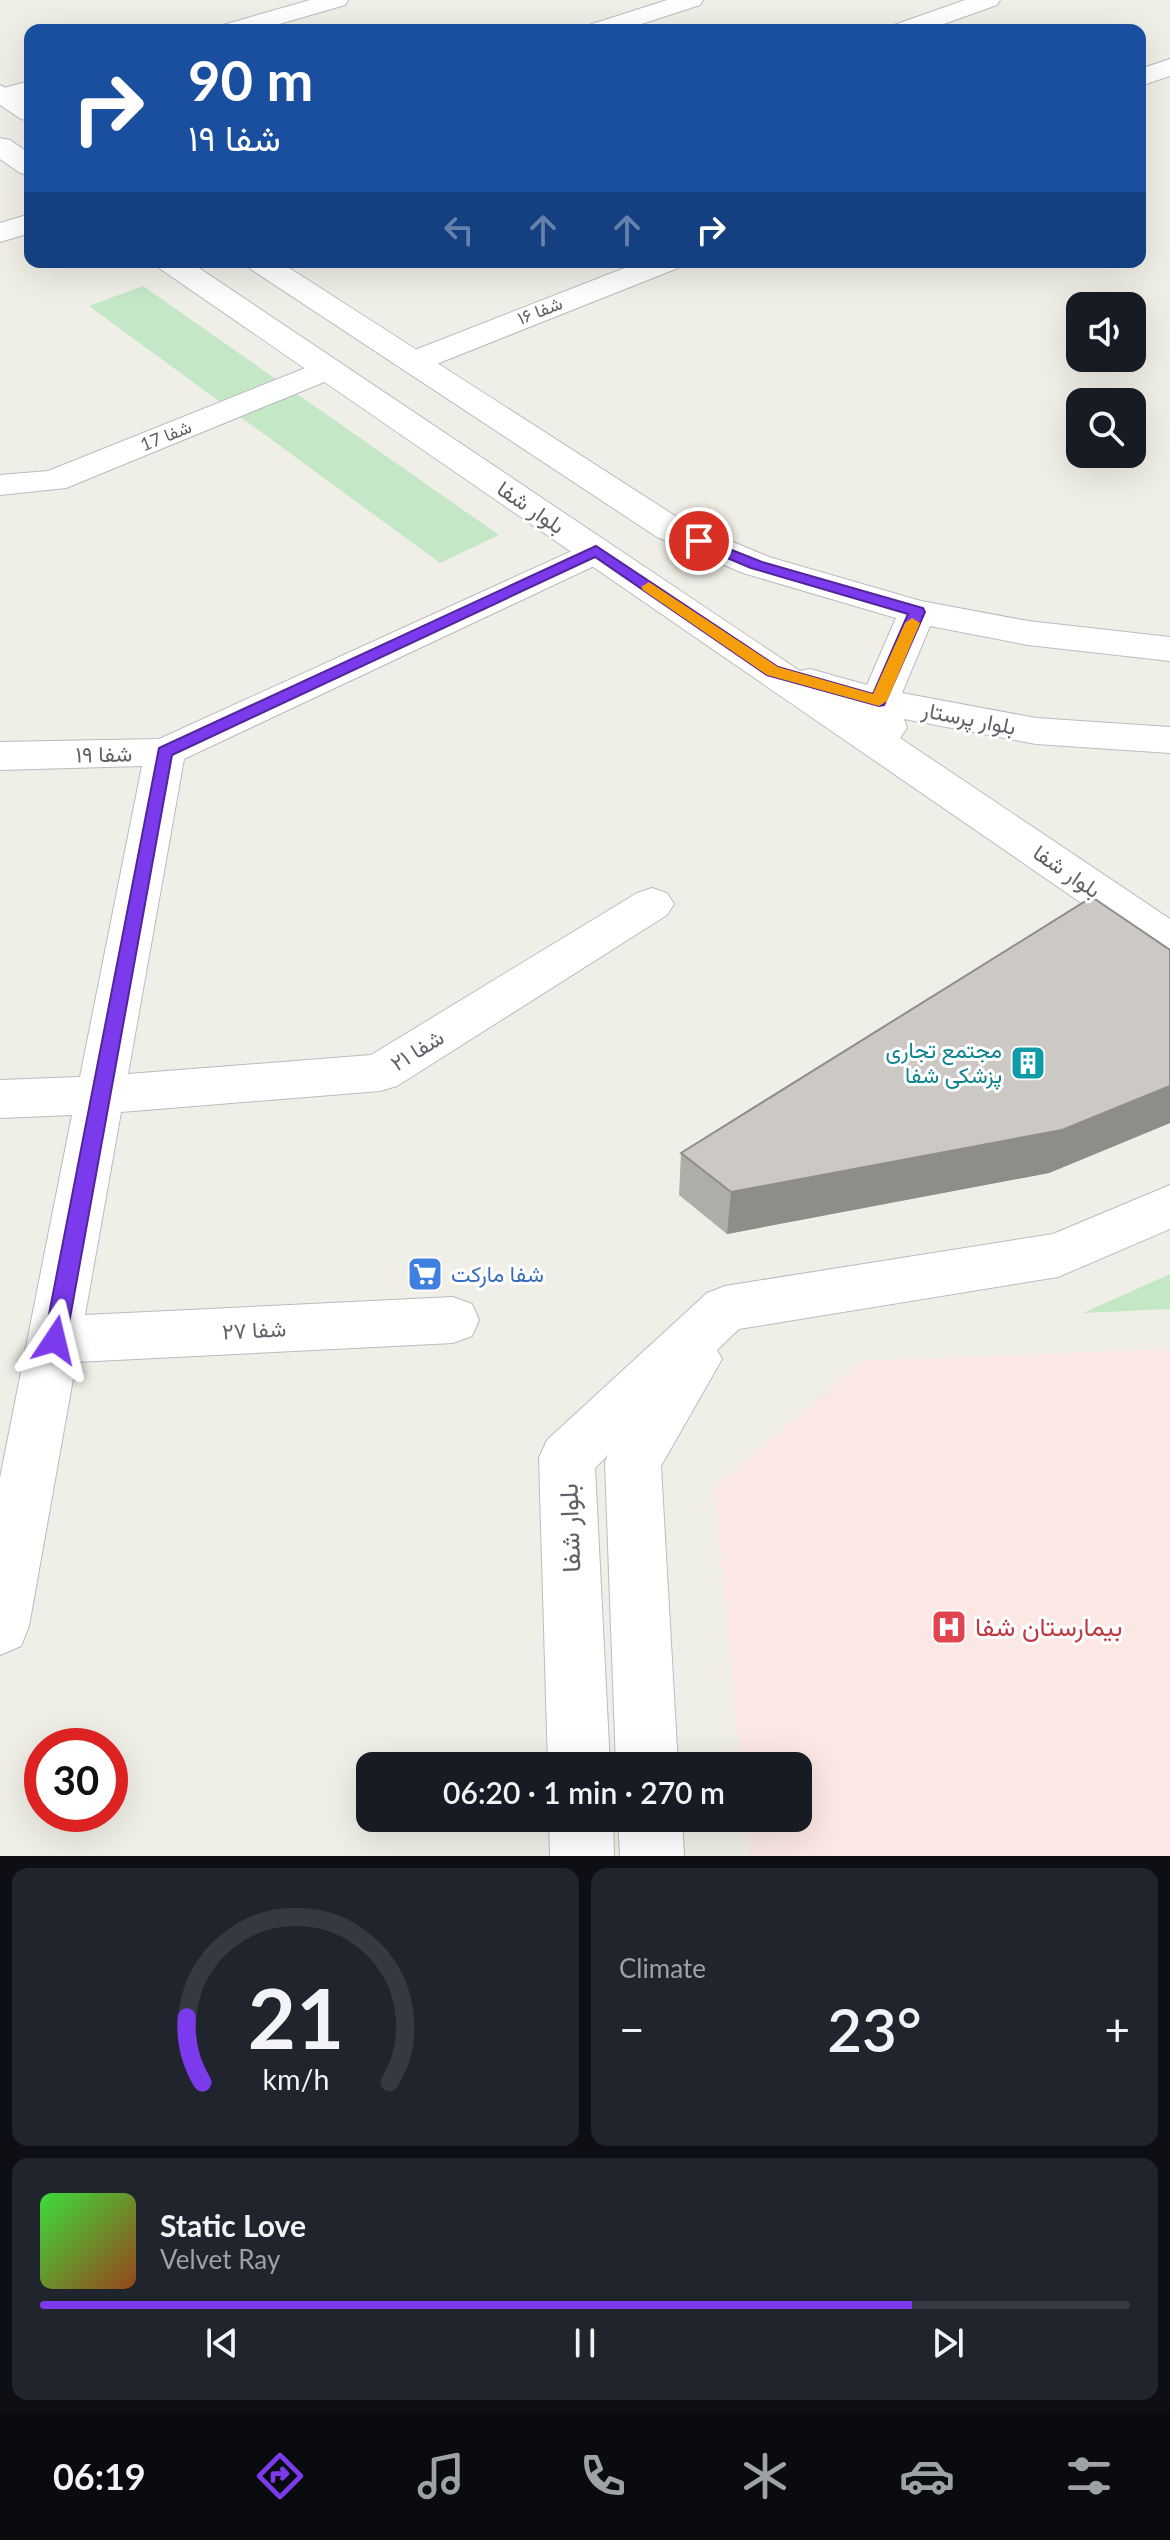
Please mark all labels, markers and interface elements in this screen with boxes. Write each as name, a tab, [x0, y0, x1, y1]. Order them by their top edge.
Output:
text: 90 m	[188, 46, 313, 113]
icon: right	[56, 56, 160, 160]
text: شفا ۱۹	[188, 115, 281, 159]
icon: left	[437, 208, 481, 252]
icon: ahead	[521, 208, 565, 252]
icon: ahead	[605, 208, 649, 252]
icon: right	[689, 208, 733, 252]
street label: شفا ۱۶	[514, 291, 565, 329]
map controls	[1066, 292, 1146, 468]
button: sound	[1066, 292, 1146, 372]
button: search	[1066, 388, 1146, 468]
street label: شفا 17	[137, 415, 194, 455]
street label: بلوار شفا	[492, 474, 570, 540]
pin	[665, 507, 733, 575]
icon: arrive	[677, 519, 721, 563]
street label: بلوار پرستار	[919, 695, 1018, 742]
street label: شفا ۱۹	[75, 740, 133, 767]
street label: بلوار شفا	[1028, 838, 1106, 904]
street label: شفا ۲۱	[385, 1023, 448, 1076]
place label: مجتمع تجاری پزشکی شفا	[885, 1036, 1002, 1090]
building icon: مجتمع تجاری پزشکی شفا	[1009, 1044, 1047, 1082]
supermarket icon: شفا مارکت	[406, 1255, 444, 1293]
place label: شفا مارکت	[451, 1260, 544, 1288]
position arrow	[13, 1298, 97, 1382]
street label: شفا ۲۷	[221, 1314, 287, 1345]
street label: بلوار شفا	[551, 1483, 588, 1573]
hospital icon: بیمارستان شفا	[930, 1608, 968, 1646]
place label: بیمارستان شفا	[975, 1610, 1122, 1643]
speed limit sign: 30	[24, 1728, 128, 1832]
text: 06:20 · 1 min · 270 m	[443, 1774, 725, 1810]
text: Climate	[619, 1952, 706, 1984]
text: 21	[247, 1967, 344, 2067]
text: 23°	[827, 1993, 922, 2065]
text: −	[619, 2003, 645, 2055]
text: +	[1104, 2003, 1130, 2055]
text: km/h	[262, 2062, 329, 2096]
text: Static Love	[160, 2207, 306, 2243]
text: Velvet Ray	[160, 2243, 280, 2275]
icon: previous	[200, 2321, 244, 2365]
icon: pause	[563, 2321, 607, 2365]
icon: next	[926, 2321, 970, 2365]
icon: directions	[252, 2448, 308, 2504]
icon: music	[413, 2448, 469, 2504]
icon: phone	[575, 2448, 631, 2504]
icon: climate	[737, 2448, 793, 2504]
icon: car	[899, 2448, 955, 2504]
icon: filters	[1061, 2448, 1117, 2504]
text: 06:19	[53, 2454, 146, 2498]

